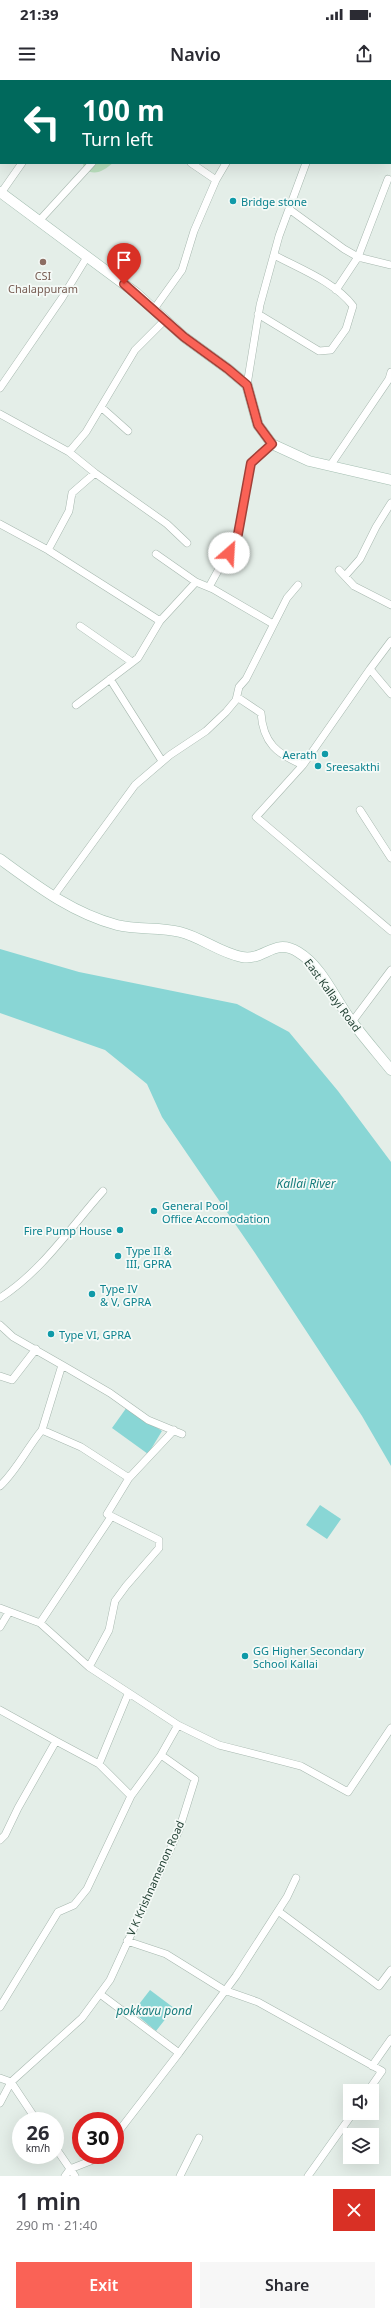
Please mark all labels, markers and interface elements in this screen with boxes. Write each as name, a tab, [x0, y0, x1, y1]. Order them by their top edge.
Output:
text: 21:39	[20, 4, 59, 24]
text: Navio	[170, 42, 221, 66]
icon: menu	[16, 43, 38, 65]
icon: share	[353, 43, 375, 65]
text: 100 m	[82, 91, 165, 129]
icon: left	[16, 96, 68, 148]
text: Turn left	[82, 127, 153, 151]
place label: Bridge stone	[241, 194, 307, 209]
marker: Bridge stone	[228, 196, 238, 206]
pin	[107, 243, 141, 284]
icon: arrive	[113, 249, 135, 271]
marker: CSI Chalappuram	[38, 257, 48, 267]
place label: CSI Chalappuram	[8, 268, 78, 296]
position arrow	[208, 532, 250, 574]
place label: Aerath	[283, 747, 317, 762]
marker: Aerath	[320, 749, 330, 759]
place label: Sreesakthi	[326, 759, 380, 774]
marker: Sreesakthi	[313, 761, 323, 771]
street label: East Kallayi Road	[301, 955, 365, 1035]
water label: Kallai River	[276, 1175, 337, 1192]
place label: General Pool Office Accomodation	[162, 1198, 270, 1226]
marker: General Pool Office Accomodation	[149, 1206, 159, 1216]
place label: Fire Pump House	[24, 1223, 112, 1238]
marker: Fire Pump House	[115, 1225, 125, 1235]
place label: Type II & III, GPRA	[126, 1243, 173, 1271]
marker: Type II & III, GPRA	[113, 1251, 123, 1261]
place label: Type IV & V, GPRA	[100, 1281, 152, 1309]
marker: Type IV & V, GPRA	[87, 1289, 97, 1299]
place label: Type VI, GPRA	[59, 1327, 132, 1342]
marker: Type VI, GPRA	[46, 1329, 56, 1339]
place label: GG Higher Secondary School Kallai	[253, 1643, 364, 1671]
marker: GG Higher Secondary School Kallai	[240, 1651, 250, 1661]
street label: V K Krishnamenon Road	[123, 1818, 187, 1938]
water label: pokkavu pond	[115, 2002, 193, 2019]
map controls	[343, 2084, 379, 2164]
button: sound	[343, 2084, 379, 2120]
speed limit sign: 30	[72, 2112, 124, 2164]
text: 26	[27, 2119, 49, 2146]
button: layers	[343, 2128, 379, 2164]
text: km/h	[26, 2141, 50, 2155]
text: 1 min	[16, 2184, 81, 2217]
button: close	[333, 2189, 375, 2231]
text: 290 m · 21:40	[16, 2216, 97, 2234]
button: Exit	[16, 2262, 192, 2308]
button: Share	[200, 2262, 375, 2308]

